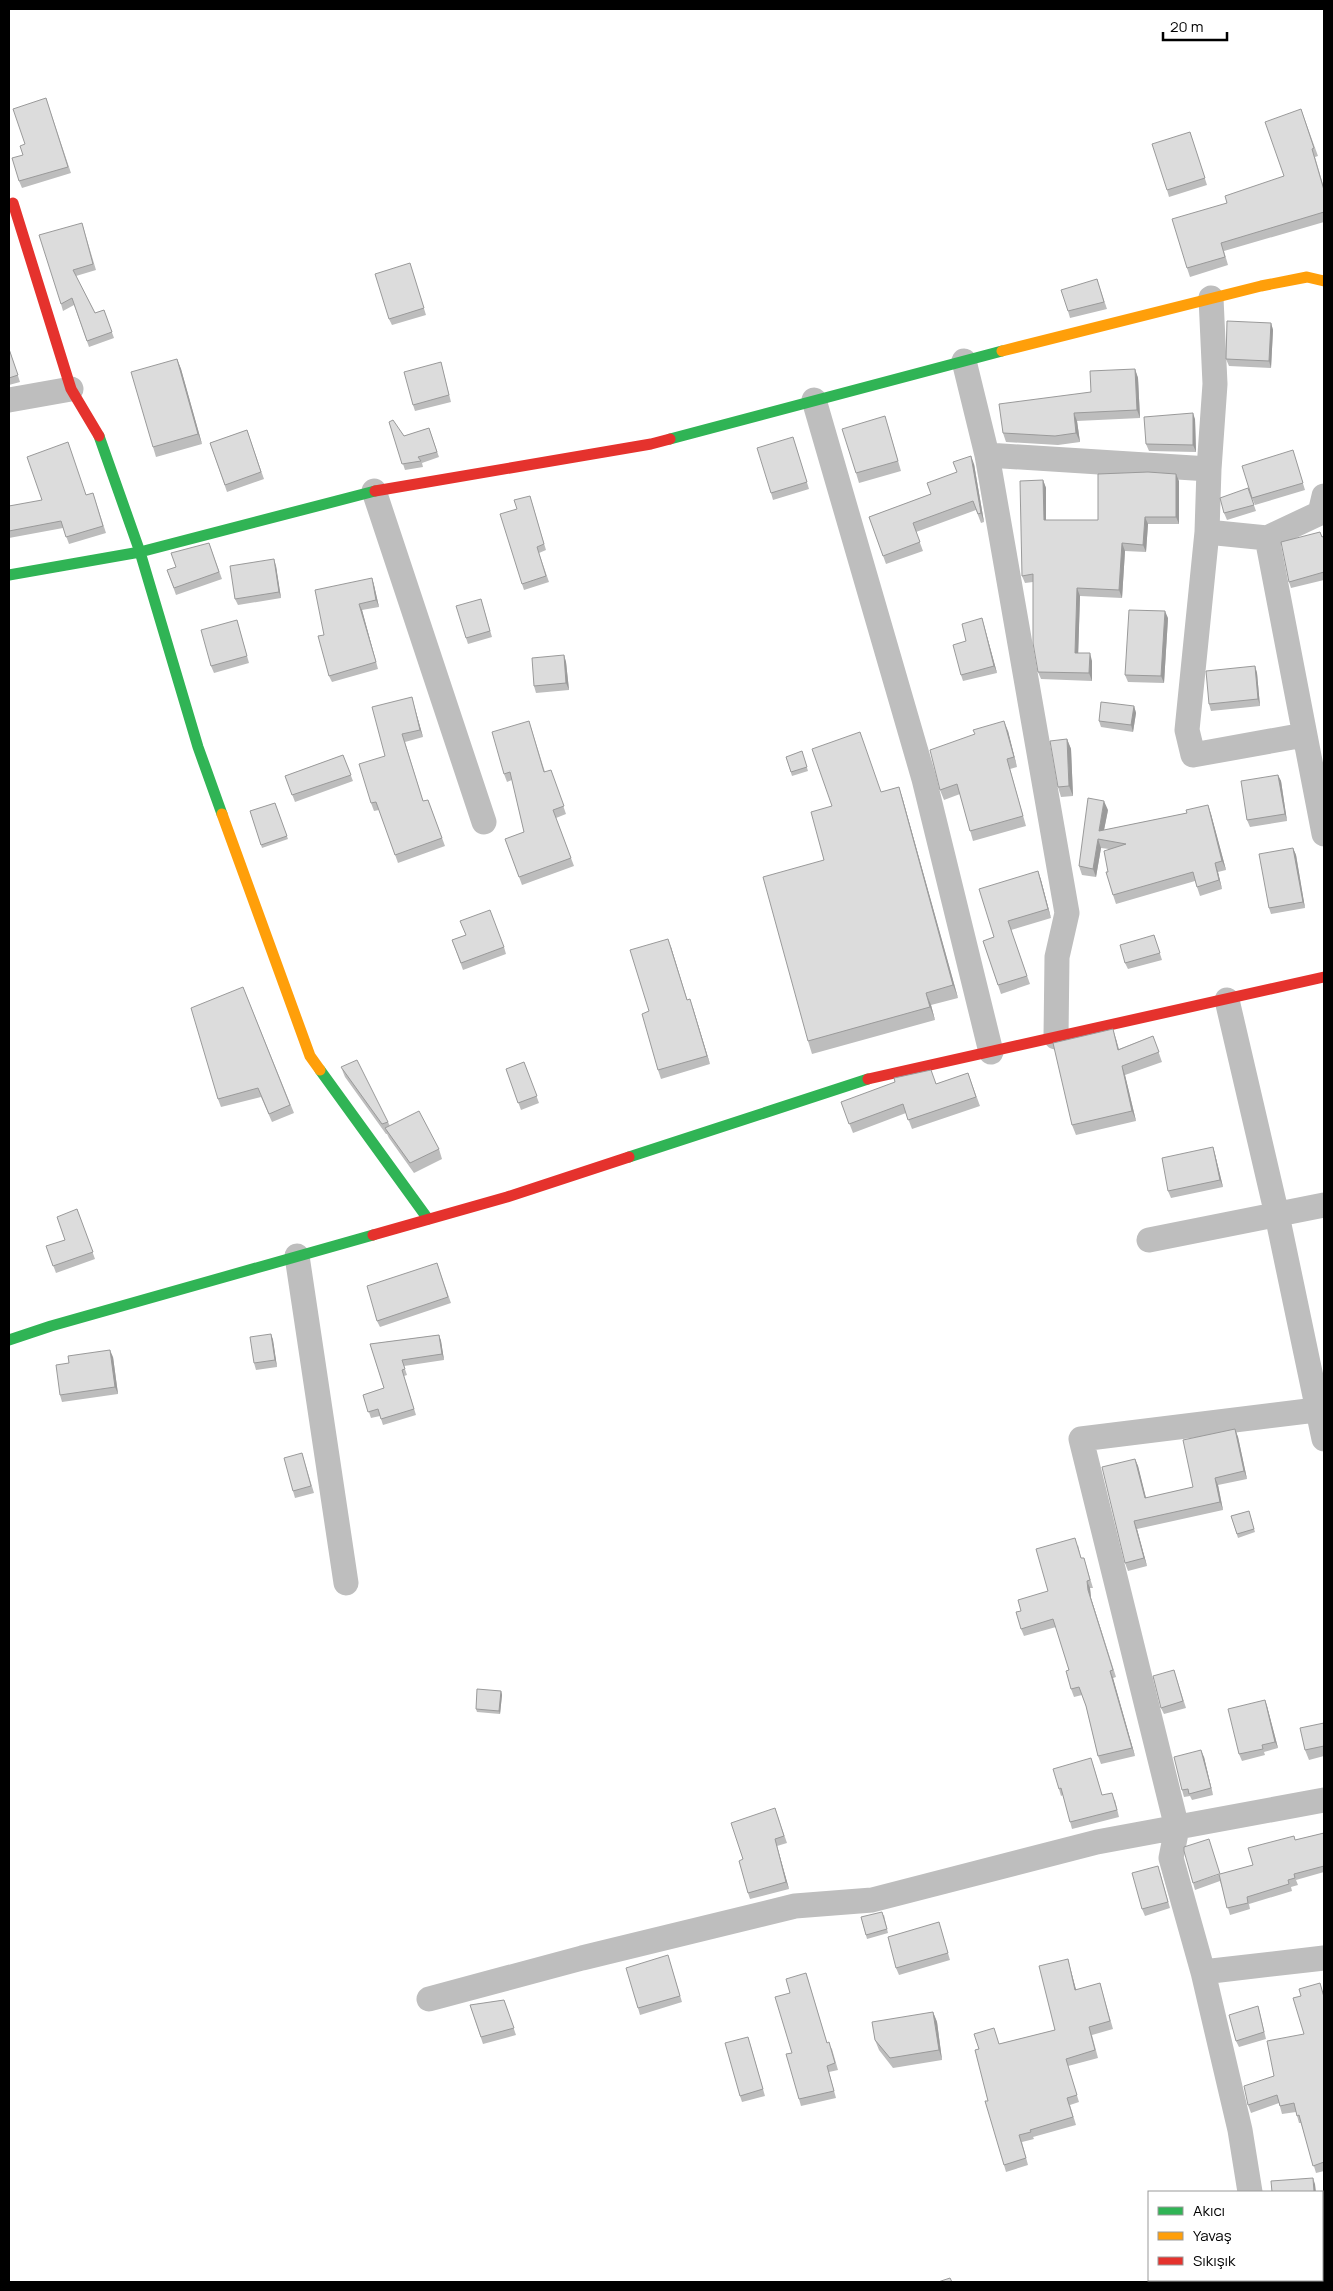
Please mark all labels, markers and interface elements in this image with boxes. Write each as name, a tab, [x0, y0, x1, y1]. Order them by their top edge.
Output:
scale bar	[1163, 10, 1227, 42]
text: 20 m	[1170, 16, 1203, 37]
legend	[1148, 2191, 1323, 2281]
text: Akıcı	[1193, 2200, 1225, 2221]
text: Yavaş	[1193, 2225, 1232, 2246]
text: Sıkışık	[1193, 2250, 1236, 2271]

